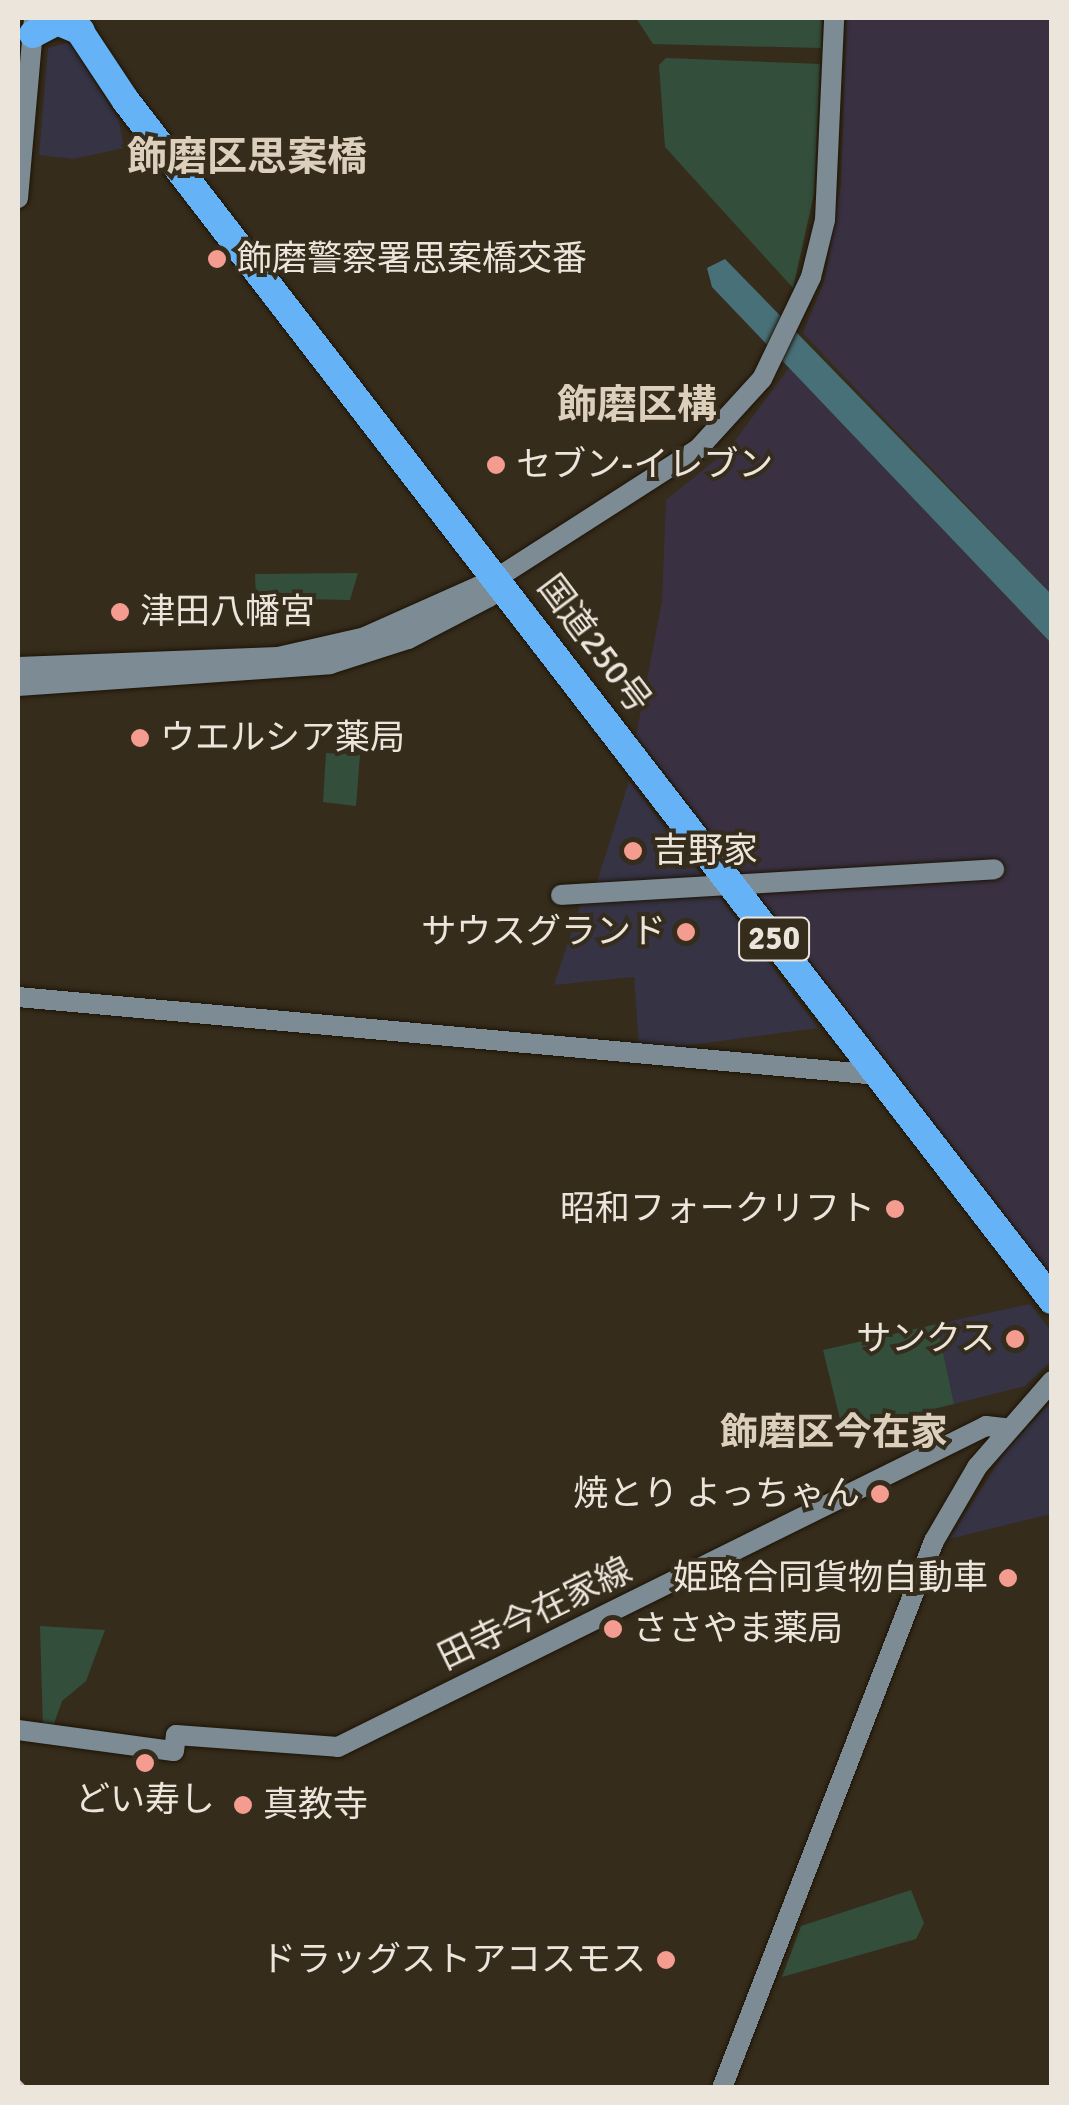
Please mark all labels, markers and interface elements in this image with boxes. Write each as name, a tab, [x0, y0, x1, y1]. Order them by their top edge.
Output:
district label: 飾磨区思案橋	[127, 133, 367, 181]
place label: 飾磨警察署思案橋交番	[237, 238, 587, 280]
marker: 飾磨警察署思案橋交番	[206, 248, 228, 270]
district label: 飾磨区構	[557, 381, 717, 429]
place label: セブン-イレブン	[516, 444, 773, 486]
marker: セブン-イレブン	[485, 454, 507, 476]
street label: 国道250号	[529, 567, 659, 721]
place label: 津田八幡宮	[140, 591, 315, 633]
marker: 津田八幡宮	[109, 601, 131, 623]
place label: ウエルシア薬局	[160, 717, 405, 759]
marker: ウエルシア薬局	[129, 727, 151, 749]
place label: 吉野家	[653, 830, 758, 872]
marker: 吉野家	[622, 840, 644, 862]
place label: サウスグランド	[421, 911, 666, 953]
road number: 250	[736, 912, 812, 966]
marker: サウスグランド	[675, 921, 697, 943]
place label: 昭和フォークリフト	[560, 1188, 875, 1230]
marker: 昭和フォークリフト	[884, 1198, 906, 1220]
place label: サンクス	[855, 1318, 995, 1360]
marker: サンクス	[1004, 1328, 1026, 1350]
district label: 飾磨区今在家	[720, 1410, 948, 1456]
place label: 焼とり よっちゃん	[572, 1473, 860, 1515]
marker: 焼とり よっちゃん	[869, 1483, 891, 1505]
street label: 田寺今在家線	[431, 1549, 639, 1679]
place label: 姫路合同貨物自動車	[673, 1557, 988, 1599]
marker: 姫路合同貨物自動車	[997, 1567, 1019, 1589]
place label: ささやま薬局	[633, 1608, 843, 1650]
marker: ささやま薬局	[602, 1618, 624, 1640]
marker: どい寿し	[134, 1752, 156, 1774]
place label: どい寿し	[75, 1779, 215, 1821]
place label: 真教寺	[263, 1784, 368, 1826]
marker: 真教寺	[232, 1794, 254, 1816]
place label: ドラッグストアコスモス	[261, 1939, 646, 1981]
marker: ドラッグストアコスモス	[655, 1949, 677, 1971]

